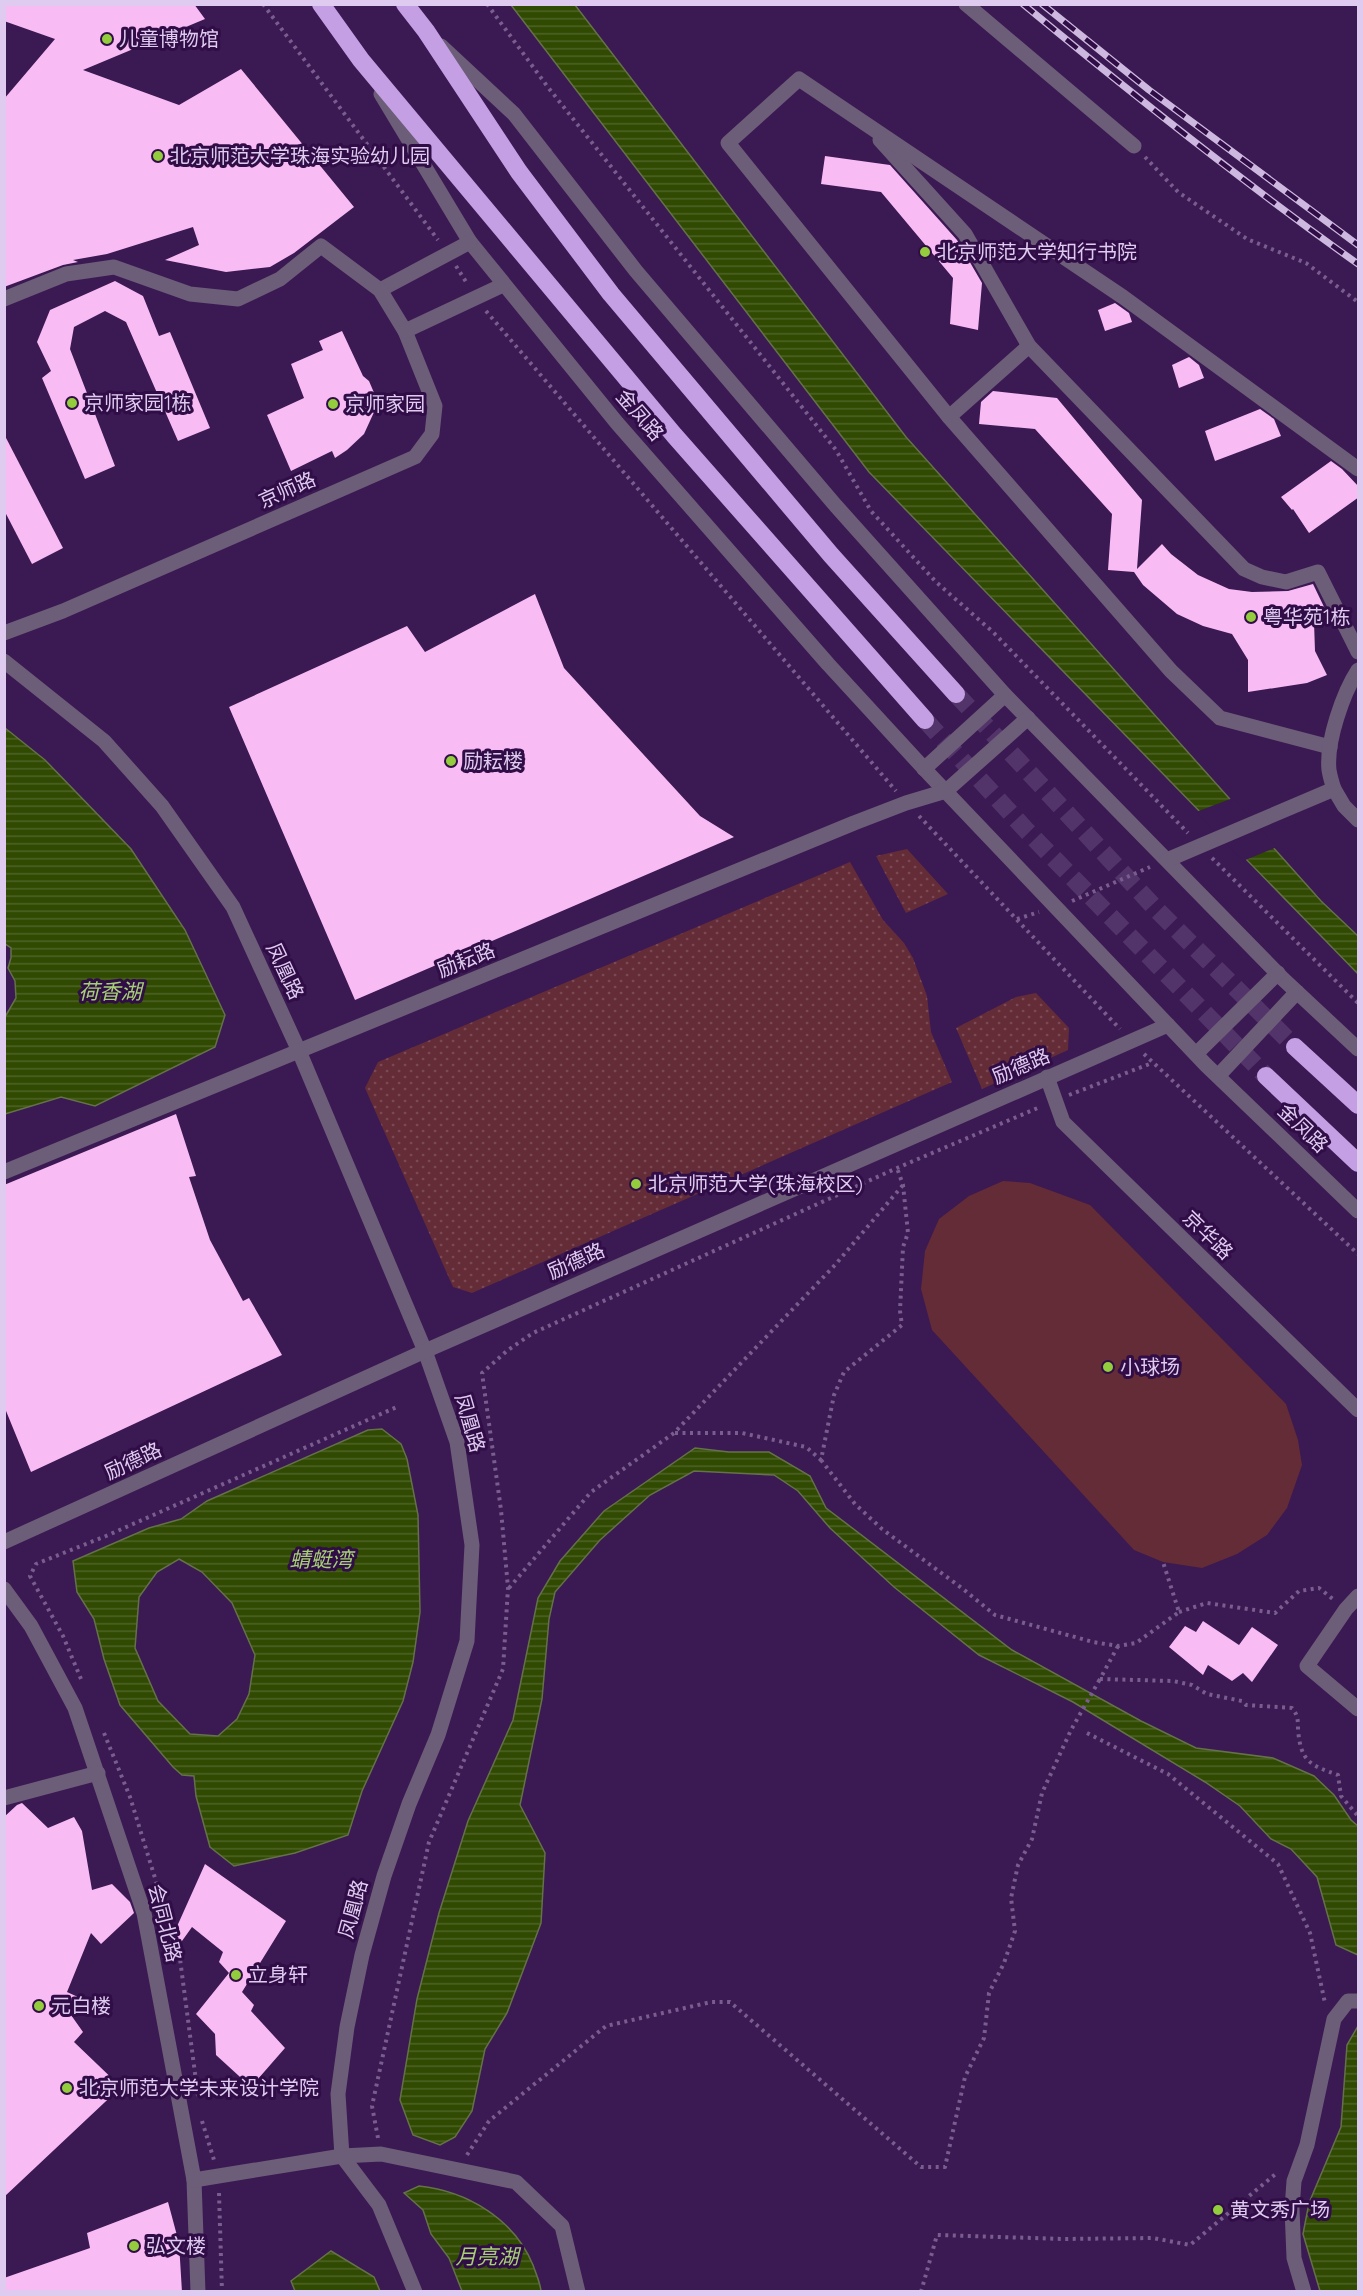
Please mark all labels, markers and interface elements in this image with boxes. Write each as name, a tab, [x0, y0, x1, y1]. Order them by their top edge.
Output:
place label: 儿童博物馆	[119, 26, 219, 51]
marker: 儿童博物馆	[100, 32, 114, 46]
place label: 北京师范大学珠海实验幼儿园	[170, 143, 430, 168]
marker: 北京师范大学珠海实验幼儿园	[151, 149, 165, 163]
place label: 北京师范大学知行书院	[937, 239, 1137, 264]
marker: 北京师范大学知行书院	[918, 245, 932, 259]
street label: 金凤路	[611, 384, 669, 446]
place label: 京师家园1栋	[84, 390, 191, 415]
place label: 京师家园	[345, 391, 425, 416]
marker: 京师家园1栋	[65, 396, 79, 410]
marker: 京师家园	[326, 397, 340, 411]
street label: 京师路	[254, 466, 319, 513]
place label: 粤华苑1栋	[1263, 604, 1350, 629]
marker: 粤华苑1栋	[1244, 610, 1258, 624]
place label: 励耘楼	[463, 748, 523, 773]
marker: 励耘楼	[444, 754, 458, 768]
street label: 励耘路	[433, 937, 498, 982]
street label: 凤凰路	[261, 938, 309, 1003]
water label: 荷香湖	[79, 978, 144, 1004]
street label: 励德路	[988, 1042, 1053, 1089]
street label: 金凤路	[1273, 1098, 1334, 1157]
place label: 北京师范大学(珠海校区)	[648, 1171, 863, 1196]
marker: 北京师范大学(珠海校区)	[629, 1177, 643, 1191]
street label: 京华路	[1178, 1205, 1239, 1264]
street label: 励德路	[543, 1237, 608, 1284]
place label: 小球场	[1120, 1354, 1180, 1379]
marker: 小球场	[1101, 1360, 1115, 1374]
street label: 凤凰路	[450, 1391, 491, 1455]
street label: 励德路	[100, 1437, 165, 1485]
water label: 蜻蜓湾	[290, 1546, 355, 1572]
street label: 凤凰路	[333, 1877, 372, 1941]
street label: 会同北路	[144, 1881, 187, 1965]
place label: 立身轩	[248, 1962, 308, 1987]
marker: 立身轩	[229, 1968, 243, 1982]
place label: 元白楼	[51, 1993, 111, 2018]
marker: 元白楼	[32, 1999, 46, 2013]
place label: 北京师范大学未来设计学院	[79, 2075, 319, 2100]
marker: 北京师范大学未来设计学院	[60, 2081, 74, 2095]
place label: 黄文秀广场	[1230, 2197, 1330, 2222]
marker: 黄文秀广场	[1211, 2203, 1225, 2217]
place label: 弘文楼	[146, 2233, 206, 2258]
marker: 弘文楼	[127, 2239, 141, 2253]
water label: 月亮湖	[456, 2243, 521, 2269]

